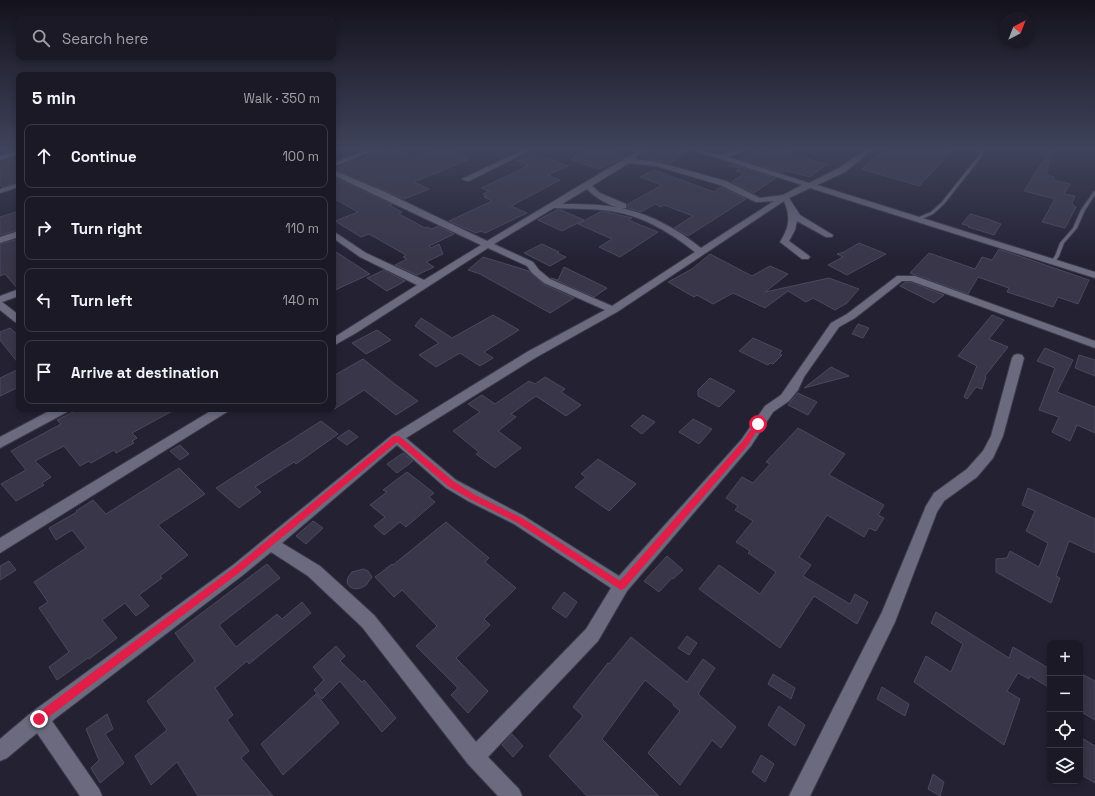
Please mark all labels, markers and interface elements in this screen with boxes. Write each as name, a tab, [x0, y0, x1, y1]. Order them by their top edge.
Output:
north arrow	[999, 12, 1035, 48]
search box	[16, 16, 336, 60]
icon: search	[30, 27, 52, 49]
text: Search here	[62, 29, 148, 48]
text: 5 min	[32, 87, 76, 109]
text: Walk · 350 m	[243, 90, 320, 107]
icon: ahead	[33, 145, 55, 167]
text: Continue	[71, 147, 137, 166]
text: 100 m	[282, 148, 319, 165]
icon: right	[33, 217, 55, 239]
text: Turn right	[71, 219, 142, 238]
text: 110 m	[285, 220, 319, 237]
icon: left	[33, 289, 55, 311]
text: Turn left	[71, 291, 133, 310]
text: 140 m	[283, 292, 319, 309]
icon: arrive	[33, 361, 55, 383]
text: Arrive at destination	[71, 363, 219, 382]
route start	[749, 415, 767, 433]
map controls	[1047, 640, 1083, 784]
button: +	[1047, 640, 1083, 676]
button: −	[1047, 676, 1083, 712]
route end	[30, 710, 48, 728]
button: locate	[1047, 712, 1083, 748]
button: layers	[1047, 748, 1083, 784]

